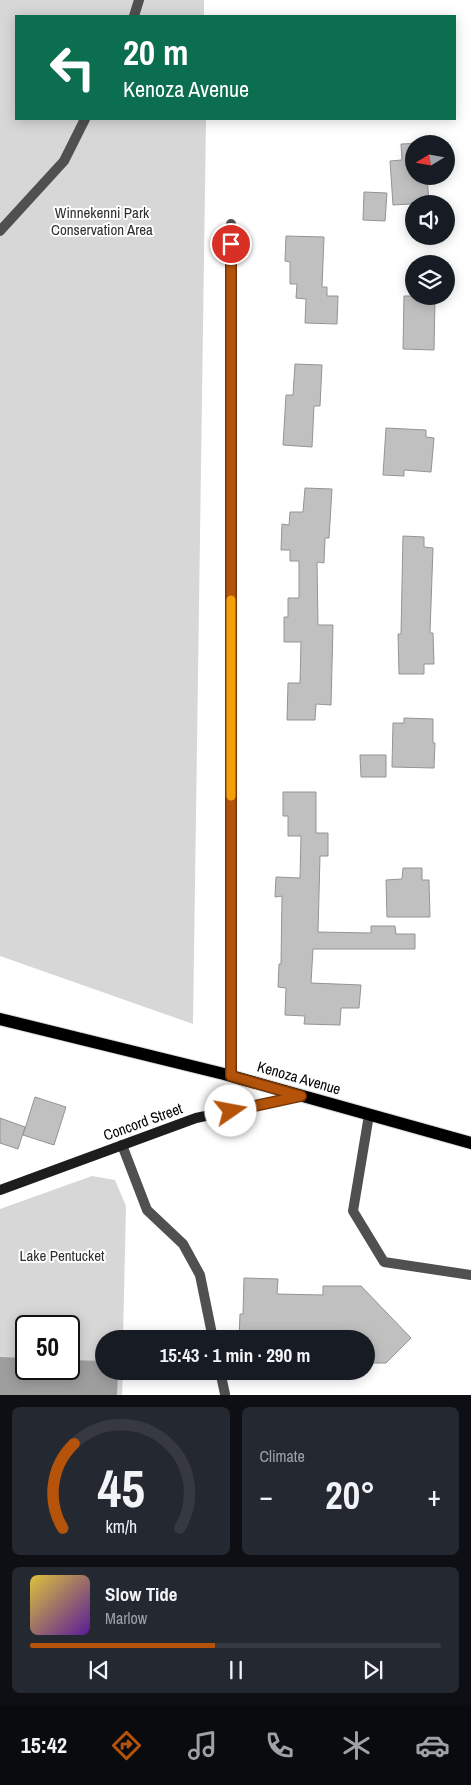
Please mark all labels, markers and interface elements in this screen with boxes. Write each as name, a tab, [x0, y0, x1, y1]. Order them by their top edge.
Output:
text: 20 m	[123, 29, 188, 76]
icon: left	[40, 35, 105, 100]
text: Kenoza Avenue	[123, 74, 249, 104]
north arrow	[405, 135, 455, 185]
map controls	[405, 135, 455, 305]
button: sound	[405, 195, 455, 245]
park label: Winnekenni Park Conservation Area	[51, 202, 153, 240]
pin	[210, 223, 252, 265]
icon: arrive	[217, 230, 245, 258]
button: layers	[405, 255, 455, 305]
street label: Kenoza Avenue	[255, 1056, 344, 1100]
position arrow	[204, 1084, 256, 1136]
street label: Concord Street	[100, 1097, 186, 1146]
park label: Lake Pentucket	[20, 1245, 105, 1266]
speed limit sign: 50	[15, 1315, 80, 1380]
text: 15:43 · 1 min · 290 m	[160, 1342, 310, 1368]
text: Climate	[260, 1445, 305, 1467]
text: 45	[97, 1453, 144, 1523]
text: 20°	[325, 1470, 375, 1521]
text: −	[260, 1477, 273, 1515]
text: +	[428, 1477, 441, 1515]
text: km/h	[105, 1515, 137, 1539]
text: Slow Tide	[105, 1581, 177, 1607]
text: Marlow	[105, 1607, 147, 1629]
icon: previous	[85, 1656, 113, 1684]
icon: pause	[222, 1656, 250, 1684]
icon: next	[359, 1656, 387, 1684]
icon: directions	[109, 1728, 144, 1763]
icon: music	[185, 1728, 220, 1763]
icon: phone	[262, 1728, 297, 1763]
icon: climate	[339, 1728, 374, 1763]
icon: car	[415, 1728, 450, 1763]
text: 15:42	[21, 1730, 67, 1760]

